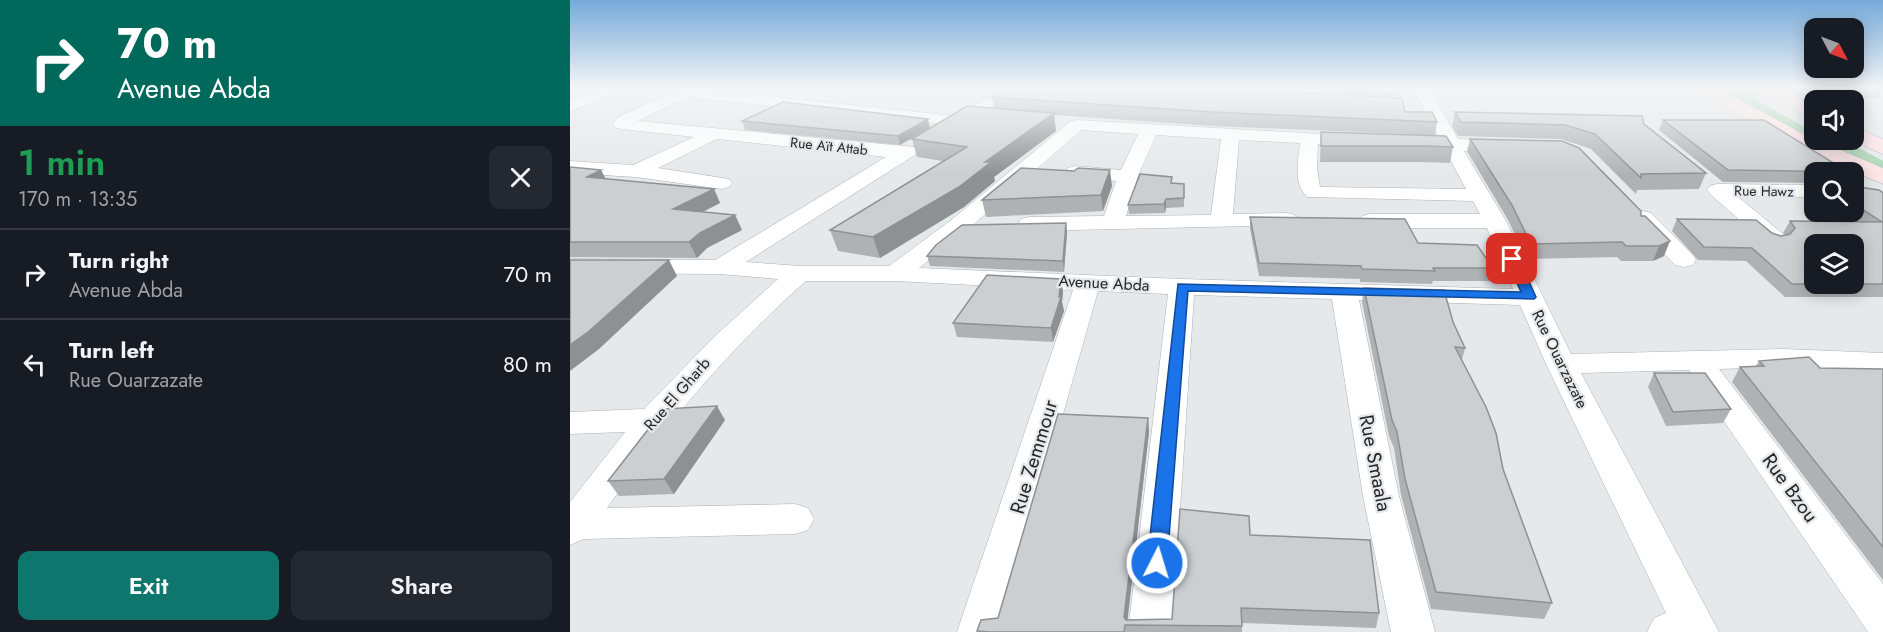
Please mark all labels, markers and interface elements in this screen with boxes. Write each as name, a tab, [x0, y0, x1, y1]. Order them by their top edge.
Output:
text: 70 m	[117, 13, 217, 74]
north arrow	[1804, 18, 1864, 78]
map controls	[1804, 18, 1864, 294]
icon: right	[18, 24, 96, 102]
text: Avenue Abda	[117, 69, 271, 108]
button: sound	[1804, 90, 1864, 150]
street label: Rue Aït Attab	[789, 132, 869, 160]
text: 1 min	[18, 136, 105, 188]
button: close	[489, 146, 552, 209]
button: search	[1804, 162, 1864, 222]
street label: Rue Hawz	[1734, 180, 1795, 202]
text: 170 m · 13:35	[18, 185, 137, 214]
pin	[1486, 233, 1537, 284]
button: layers	[1804, 234, 1864, 294]
icon: arrive	[1495, 242, 1528, 275]
text: Turn right	[69, 244, 169, 276]
icon: right	[18, 258, 51, 291]
text: 70 m	[503, 258, 552, 290]
street label: Avenue Abda	[1058, 269, 1150, 297]
text: Avenue Abda	[69, 276, 183, 305]
street label: Rue Ouarzazate	[1526, 306, 1594, 412]
text: Turn left	[69, 334, 154, 366]
icon: left	[18, 348, 51, 381]
text: 80 m	[503, 348, 552, 380]
street label: Rue El Gharb	[639, 352, 715, 436]
text: Rue Ouarzazate	[69, 366, 203, 395]
street label: Rue Zemmour	[1003, 396, 1065, 518]
street label: Rue Smaala	[1351, 412, 1399, 514]
street label: Rue Bzou	[1755, 447, 1825, 529]
position arrow	[1125, 531, 1189, 595]
button: Exit	[18, 551, 279, 620]
button: Share	[291, 551, 552, 620]

